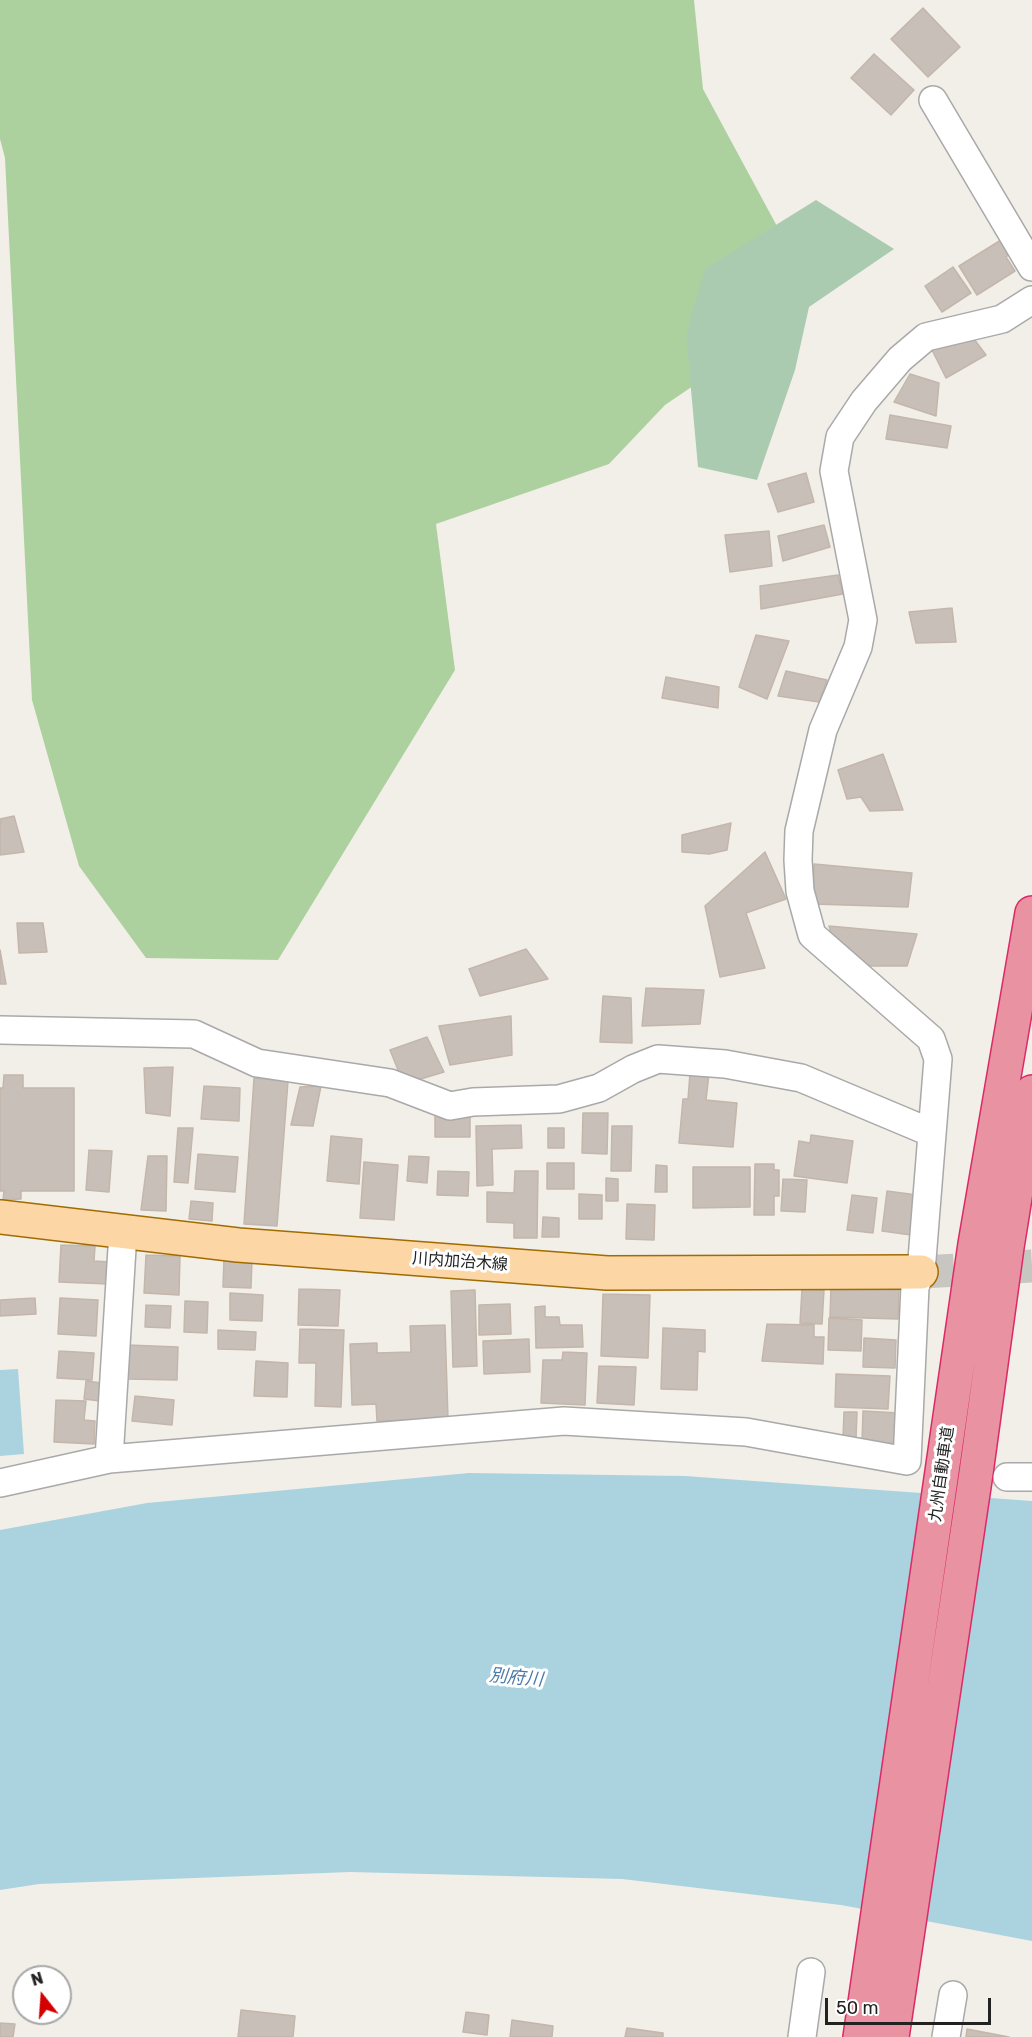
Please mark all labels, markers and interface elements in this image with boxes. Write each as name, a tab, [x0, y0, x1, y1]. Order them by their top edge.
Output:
street label: 川内加治木線	[411, 1249, 509, 1275]
street label: 九州自動車道	[926, 1425, 958, 1523]
water label: 別府川	[488, 1665, 544, 1691]
north arrow	[12, 1965, 72, 2025]
text: N	[29, 1968, 45, 1990]
scale bar	[828, 1986, 994, 2024]
text: 50 m	[836, 1997, 879, 2019]

